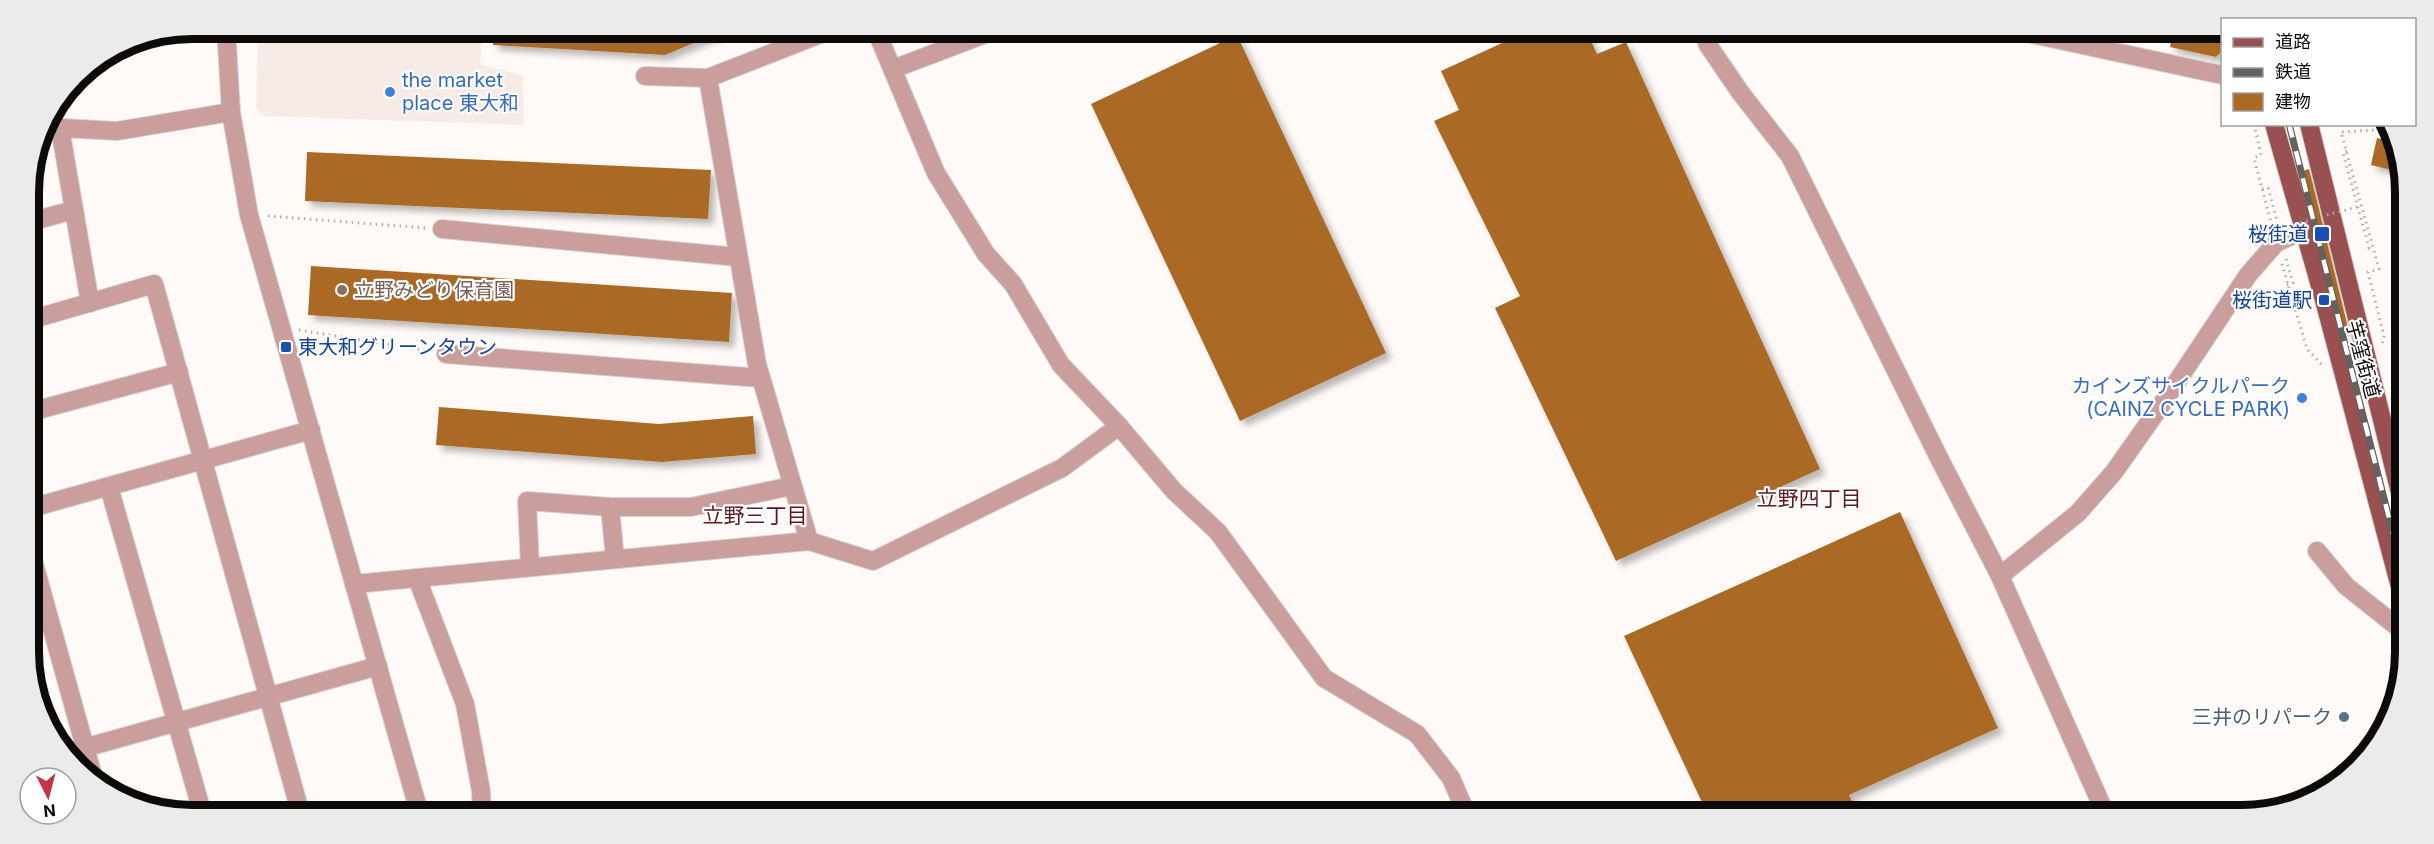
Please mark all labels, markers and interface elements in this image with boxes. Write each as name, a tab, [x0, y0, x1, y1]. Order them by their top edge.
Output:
legend	[2221, 18, 2416, 126]
text: 道路	[2275, 31, 2311, 52]
text: 鉄道	[2275, 61, 2311, 82]
place label: the market place 東大和	[402, 68, 519, 115]
marker: the market place 東大和	[383, 85, 397, 99]
text: 建物	[2275, 91, 2311, 112]
place label: 桜街道	[2248, 222, 2308, 246]
marker: 桜街道	[2313, 225, 2331, 243]
place label: 立野みどり保育園	[354, 278, 514, 302]
marker: 立野みどり保育園	[335, 283, 349, 297]
place label: 桜街道駅	[2232, 288, 2312, 312]
marker: 桜街道駅	[2317, 293, 2331, 307]
street label: 芋窪街道	[2341, 317, 2385, 401]
place label: 東大和グリーンタウン	[298, 335, 497, 359]
marker: 東大和グリーンタウン	[279, 340, 293, 354]
place label: カインズサイクルパーク (CAINZ CYCLE PARK)	[2071, 374, 2290, 421]
marker: カインズサイクルパーク (CAINZ CYCLE PARK)	[2295, 391, 2309, 405]
district label: 立野四丁目	[1757, 486, 1862, 511]
district label: 立野三丁目	[703, 503, 808, 528]
place label: 三井のリパーク	[2192, 705, 2332, 729]
marker: 三井のリパーク	[2337, 710, 2351, 724]
north arrow	[18, 766, 78, 826]
text: N	[42, 800, 57, 822]

